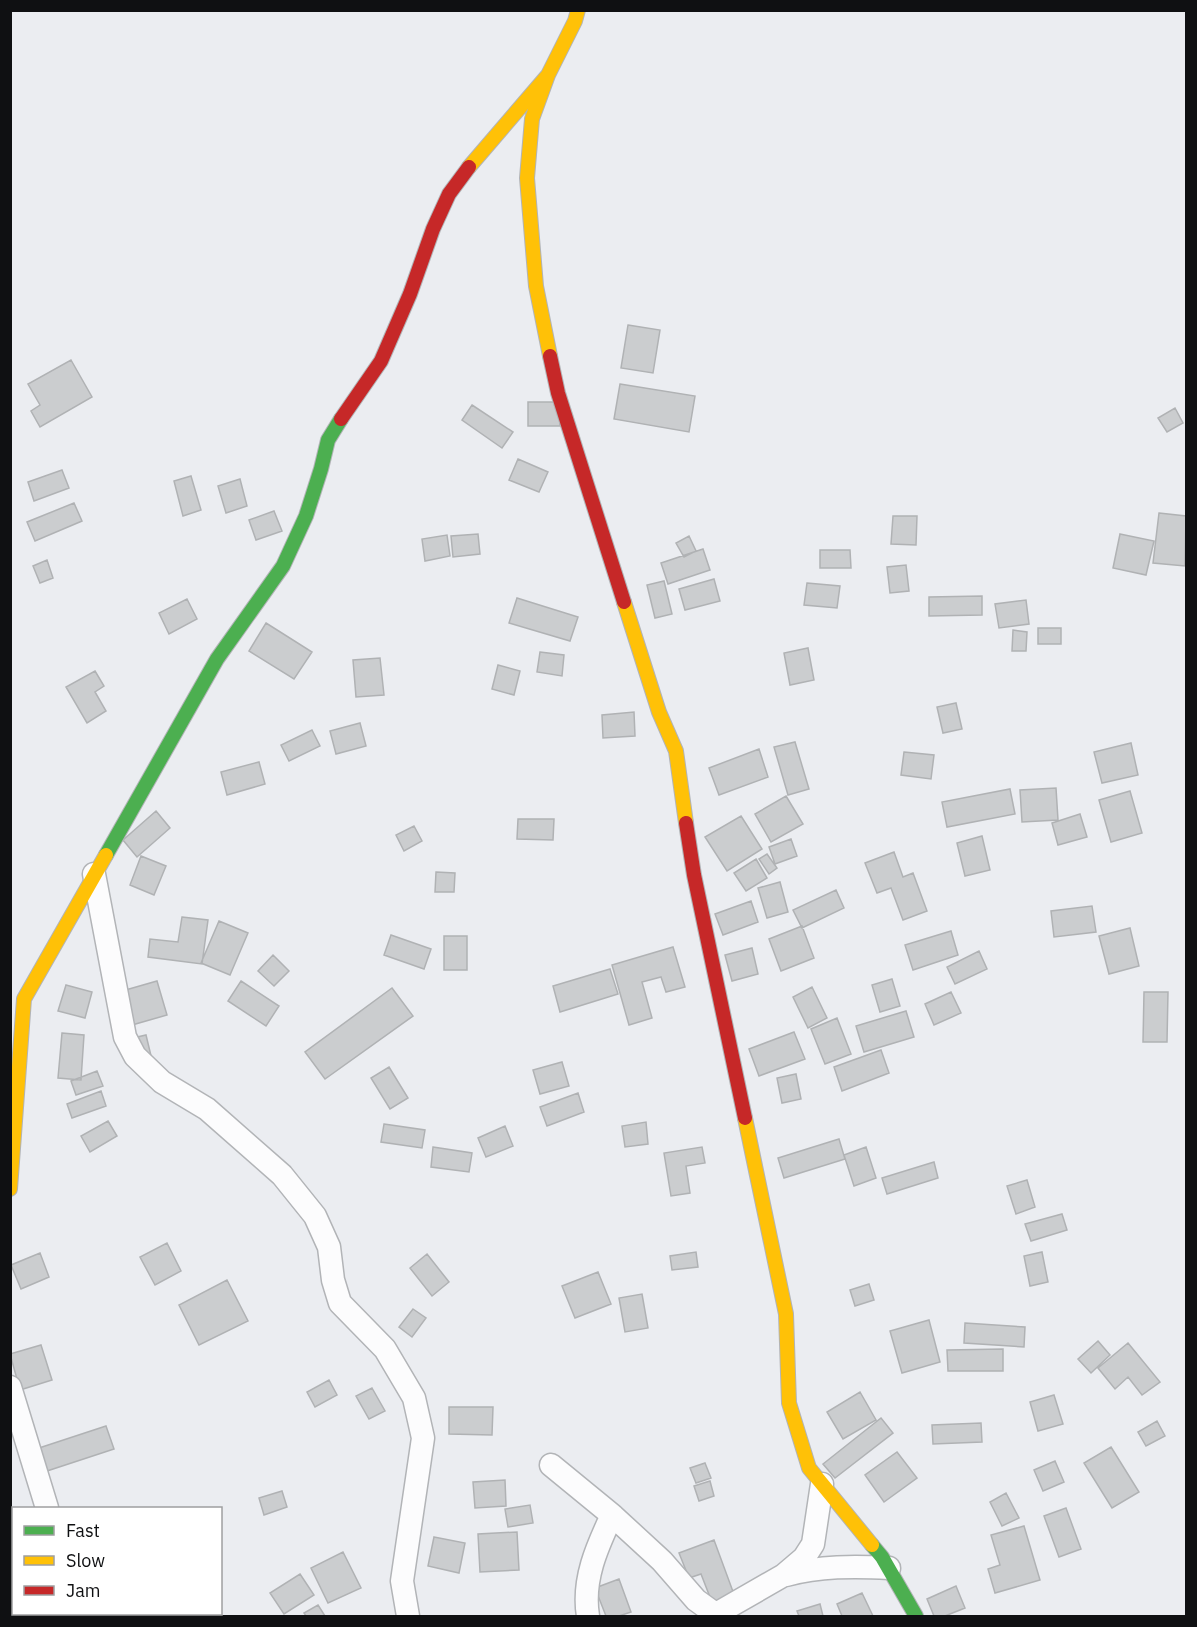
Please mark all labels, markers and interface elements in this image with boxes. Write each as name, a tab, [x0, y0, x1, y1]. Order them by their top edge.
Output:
legend	[12, 1507, 222, 1615]
text: Fast	[66, 1519, 100, 1542]
text: Slow	[66, 1549, 105, 1572]
text: Jam	[66, 1579, 101, 1602]

